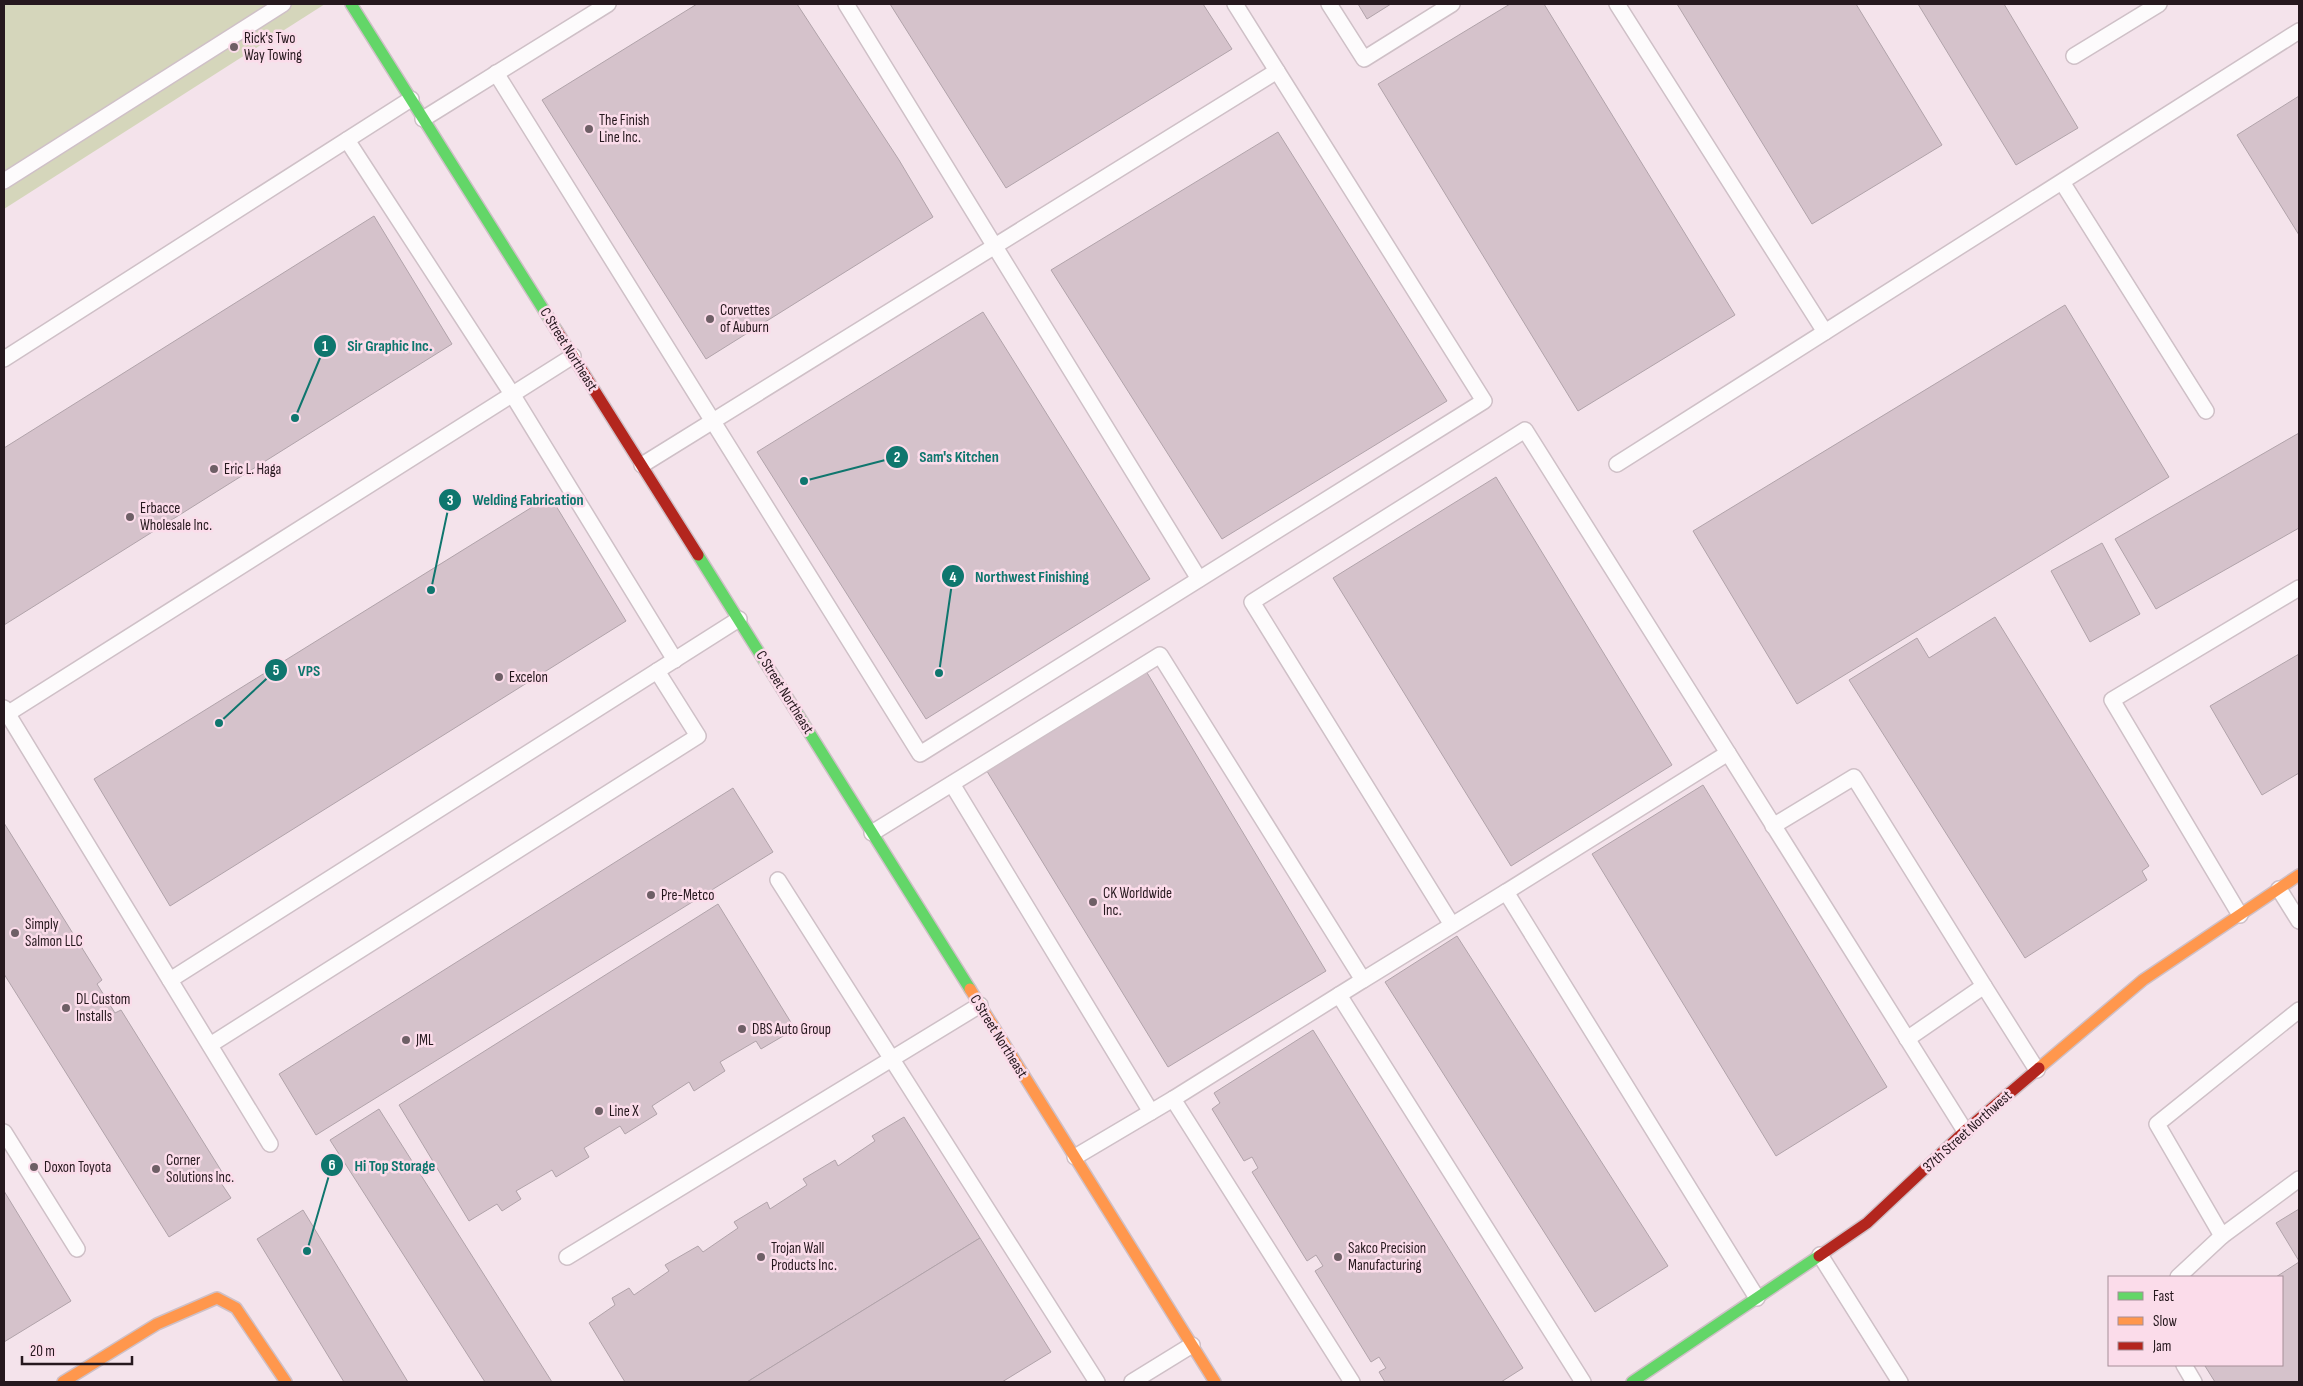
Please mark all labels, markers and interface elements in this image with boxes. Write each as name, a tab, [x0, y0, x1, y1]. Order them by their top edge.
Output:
place label: Rick's Two Way Towing	[244, 29, 302, 65]
marker: Rick's Two Way Towing	[228, 41, 240, 53]
place label: The Finish Line Inc.	[599, 111, 650, 147]
marker: The Finish Line Inc.	[583, 123, 595, 135]
place label: Corvettes of Auburn	[720, 301, 770, 337]
street label: C Street Northeast	[535, 304, 602, 395]
marker: Corvettes of Auburn	[704, 313, 716, 325]
callout: Sir Graphic Inc.	[313, 330, 443, 361]
text: 1	[322, 337, 328, 356]
text: Sir Graphic Inc.	[347, 337, 433, 356]
callout: Sam's Kitchen	[884, 441, 1009, 472]
text: 2	[894, 448, 900, 467]
text: Sam's Kitchen	[919, 448, 999, 467]
place label: Eric L. Haga	[224, 460, 282, 479]
marker: Eric L. Haga	[208, 463, 220, 475]
callout: Welding Fabrication	[437, 484, 593, 515]
text: 3	[447, 491, 454, 510]
text: Welding Fabrication	[472, 491, 584, 510]
place label: Erbacce Wholesale Inc.	[140, 499, 212, 535]
marker: Erbacce Wholesale Inc.	[124, 511, 136, 523]
callout: Northwest Finishing	[940, 561, 1099, 592]
text: 4	[950, 568, 957, 587]
text: Northwest Finishing	[975, 568, 1089, 587]
street label: C Street Northeast	[751, 647, 818, 738]
callout: VPS	[263, 655, 330, 686]
text: 5	[273, 661, 280, 680]
text: VPS	[298, 662, 320, 681]
place label: Excelon	[509, 668, 548, 687]
marker: Excelon	[493, 671, 505, 683]
place label: CK Worldwide Inc.	[1103, 884, 1172, 920]
place label: Pre-Metco	[661, 886, 714, 905]
marker: Pre-Metco	[645, 889, 657, 901]
marker: CK Worldwide Inc.	[1087, 896, 1099, 908]
place label: Simply Salmon LLC	[25, 915, 83, 951]
marker: Simply Salmon LLC	[9, 927, 21, 939]
place label: DL Custom Installs	[76, 990, 131, 1026]
street label: C Street Northeast	[965, 991, 1032, 1082]
marker: DL Custom Installs	[60, 1002, 72, 1014]
place label: DBS Auto Group	[752, 1020, 831, 1039]
marker: DBS Auto Group	[736, 1023, 748, 1035]
place label: JML	[415, 1031, 434, 1050]
marker: JML	[400, 1034, 412, 1046]
street label: 37th Street Northwest	[1919, 1086, 2016, 1176]
place label: Line X	[609, 1102, 639, 1121]
marker: Line X	[593, 1105, 605, 1117]
callout: Hi Top Storage	[319, 1150, 445, 1181]
place label: Corner Solutions Inc.	[166, 1151, 234, 1187]
text: 6	[328, 1156, 336, 1175]
text: Hi Top Storage	[355, 1157, 436, 1176]
place label: Doxon Toyota	[44, 1158, 111, 1177]
marker: Doxon Toyota	[28, 1161, 40, 1173]
marker: Corner Solutions Inc.	[150, 1163, 162, 1175]
place label: Trojan Wall Products Inc.	[771, 1239, 837, 1275]
place label: Sakco Precision Manufacturing	[1348, 1239, 1426, 1275]
marker: Trojan Wall Products Inc.	[755, 1251, 767, 1263]
marker: Sakco Precision Manufacturing	[1332, 1251, 1344, 1263]
legend	[2108, 1276, 2283, 1366]
text: Fast	[2153, 1287, 2175, 1306]
text: Slow	[2153, 1312, 2177, 1331]
scale bar	[22, 1334, 132, 1366]
text: Jam	[2152, 1337, 2171, 1356]
text: 20 m	[30, 1342, 55, 1361]

